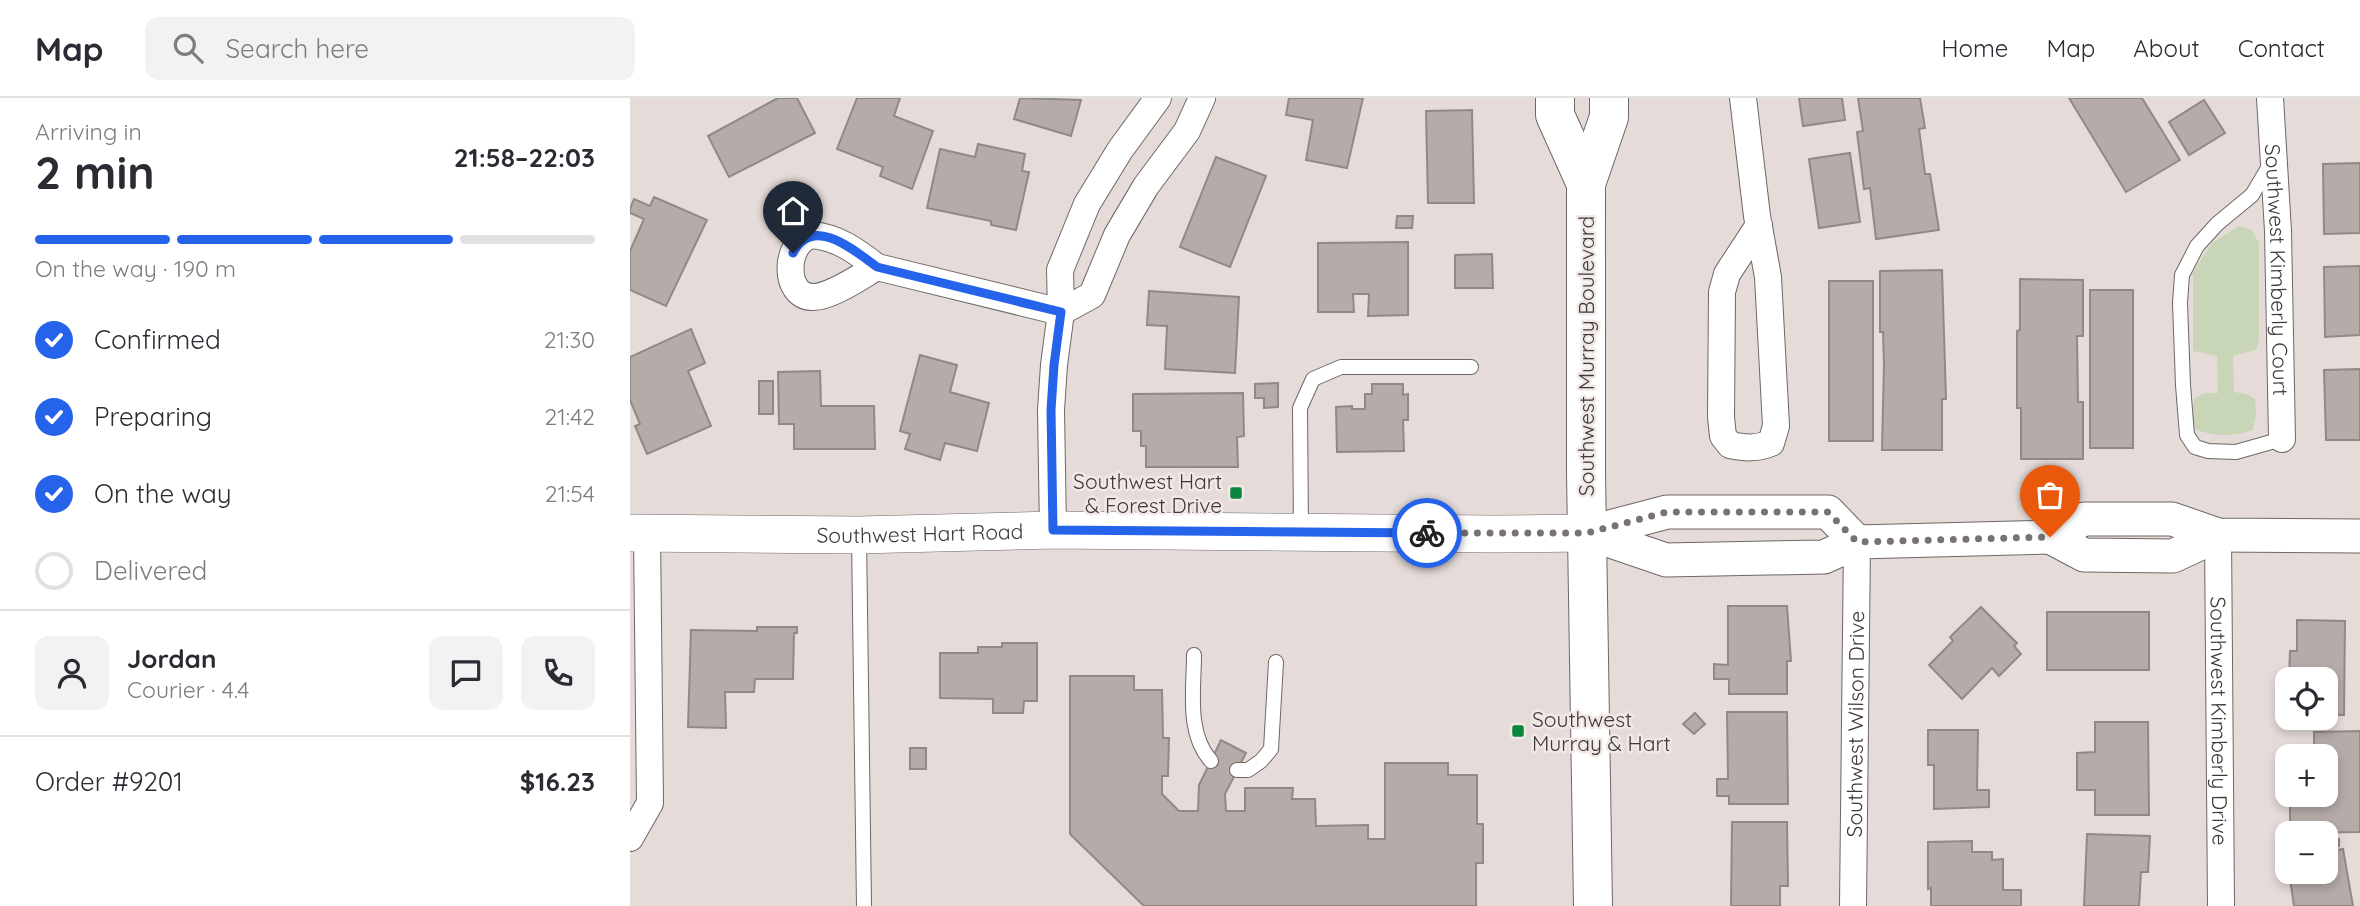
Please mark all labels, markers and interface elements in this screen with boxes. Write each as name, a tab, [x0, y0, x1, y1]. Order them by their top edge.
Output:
search box	[145, 17, 635, 80]
text: Map	[35, 28, 103, 69]
icon: search	[169, 29, 207, 67]
text: Search here	[225, 32, 369, 65]
text: Home	[1941, 33, 2008, 63]
text: Map	[2046, 33, 2095, 63]
text: About	[2133, 33, 2200, 63]
text: Contact	[2238, 33, 2325, 63]
text: Arriving in	[35, 117, 142, 146]
text: 21:58–22:03	[454, 141, 595, 174]
text: 2 min	[35, 143, 155, 201]
street label: Southwest Kimberly Court	[2260, 143, 2294, 396]
pin	[763, 181, 823, 253]
icon: home	[774, 192, 812, 230]
street label: Southwest Murray Boulevard	[1573, 216, 1599, 496]
text: On the way · 190 m	[35, 254, 236, 283]
icon: check	[35, 321, 73, 359]
text: Confirmed	[94, 323, 221, 356]
text: 21:30	[544, 325, 595, 354]
icon: check	[35, 398, 73, 436]
text: Preparing	[94, 400, 212, 433]
text: 21:42	[545, 402, 595, 431]
pin	[2020, 465, 2080, 537]
place label: Southwest Hart & Forest Drive	[1073, 468, 1222, 518]
icon: check	[35, 475, 73, 513]
icon: bag	[2031, 476, 2069, 514]
text: On the way	[94, 477, 232, 510]
text: 21:54	[545, 479, 595, 508]
marker: Southwest Hart & Forest Drive	[1228, 485, 1244, 501]
courier	[1392, 498, 1462, 568]
icon: bike	[1408, 514, 1446, 552]
street label: Southwest Hart Road	[816, 518, 1024, 548]
text: Delivered	[94, 554, 207, 587]
street label: Southwest Kimberly Drive	[2205, 596, 2234, 846]
street label: Southwest Wilson Drive	[1841, 611, 1869, 837]
button: person	[35, 636, 109, 710]
button: chat	[429, 636, 503, 710]
button: phone	[521, 636, 595, 710]
text: Jordan	[127, 642, 216, 675]
map controls	[2275, 667, 2338, 884]
button: locate	[2275, 667, 2338, 730]
text: Courier · 4.4	[127, 675, 249, 704]
place label: Southwest Murray & Hart	[1532, 706, 1671, 756]
marker: Southwest Murray & Hart	[1510, 723, 1526, 739]
button: +	[2275, 744, 2338, 807]
text: Order #9201	[35, 765, 183, 798]
text: $16.23	[520, 765, 595, 798]
button: −	[2275, 821, 2338, 884]

